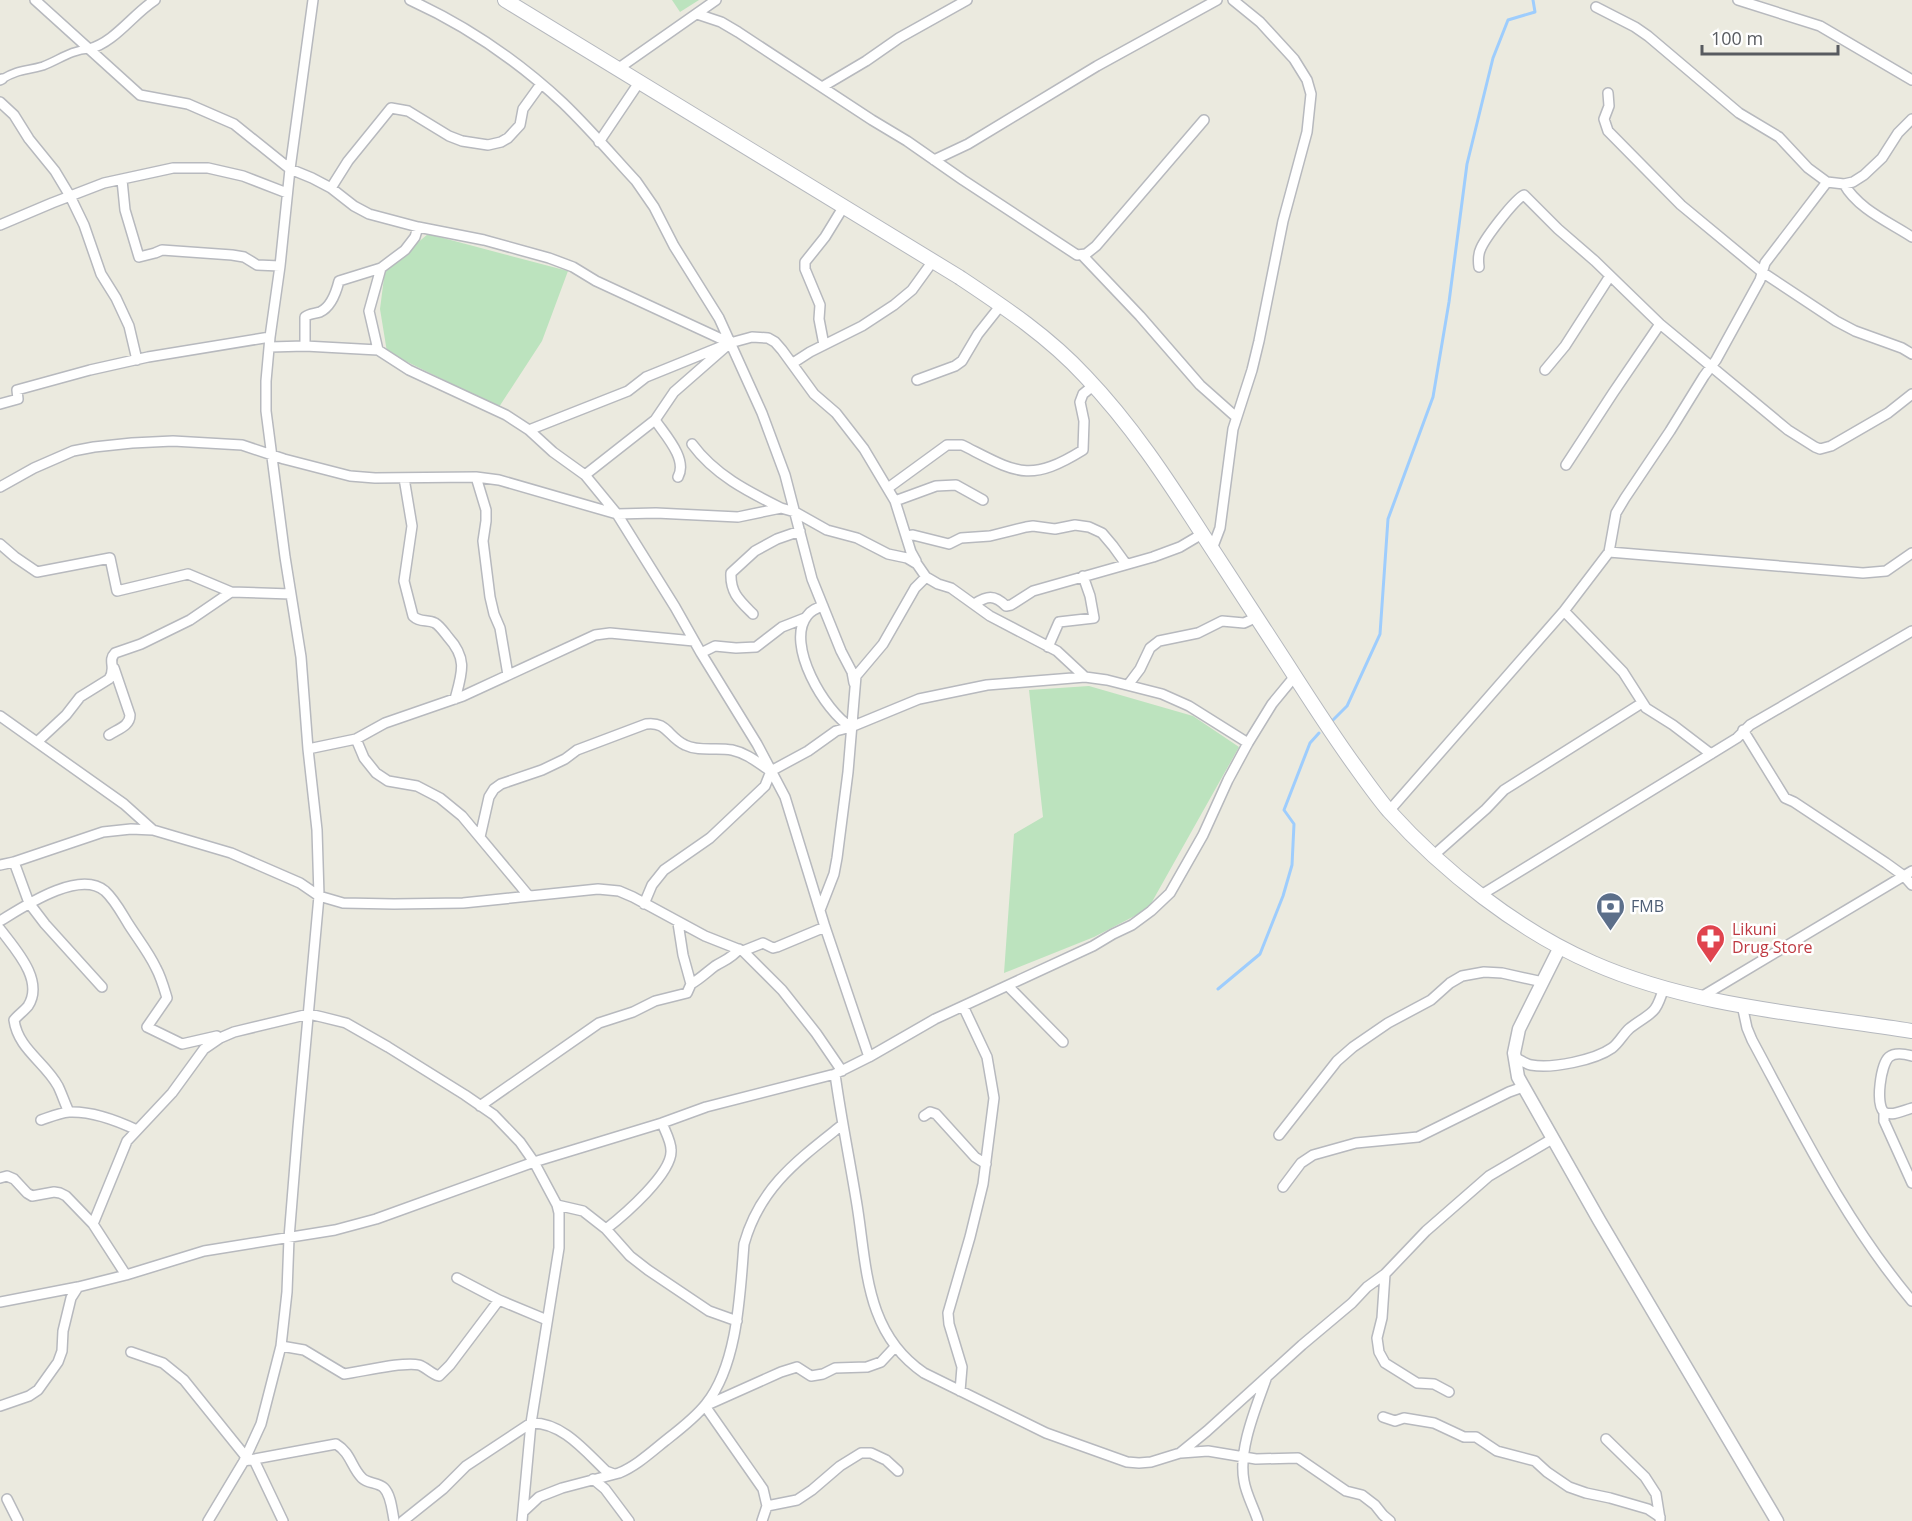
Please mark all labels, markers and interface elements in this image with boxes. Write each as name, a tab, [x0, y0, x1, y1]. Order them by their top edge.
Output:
scale bar	[1702, 18, 1838, 56]
text: 100 m	[1711, 26, 1763, 50]
bank icon: FMB	[1594, 890, 1626, 932]
place label: FMB	[1631, 895, 1664, 917]
place label: Likuni Drug Store	[1732, 918, 1812, 958]
pharmacy icon: Likuni Drug Store	[1695, 922, 1727, 964]

